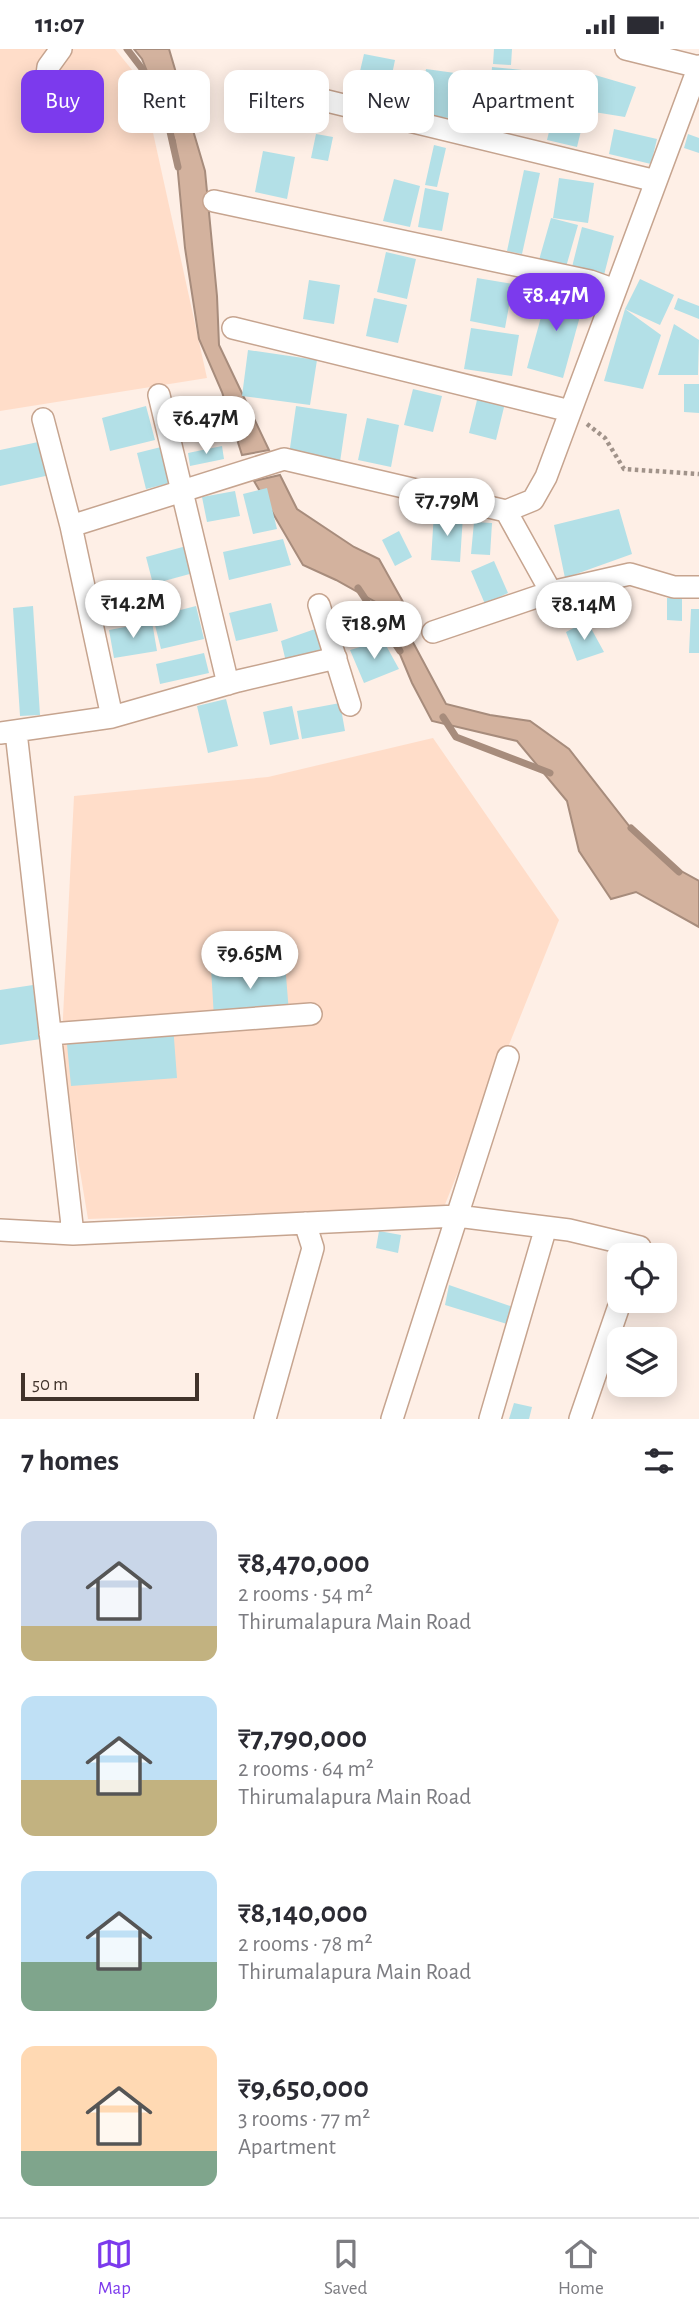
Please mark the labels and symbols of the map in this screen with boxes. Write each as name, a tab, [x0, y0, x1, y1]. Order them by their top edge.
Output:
pin: ₹8.47M	[499, 273, 613, 333]
pin: ₹6.47M	[149, 397, 263, 456]
pin: ₹7.79M	[390, 479, 504, 538]
pin: ₹14.2M	[76, 581, 190, 640]
pin: ₹8.14M	[527, 583, 641, 642]
pin: ₹18.9M	[317, 601, 431, 661]
pin: ₹9.65M	[193, 932, 307, 991]
scale bar	[21, 1370, 200, 1402]

